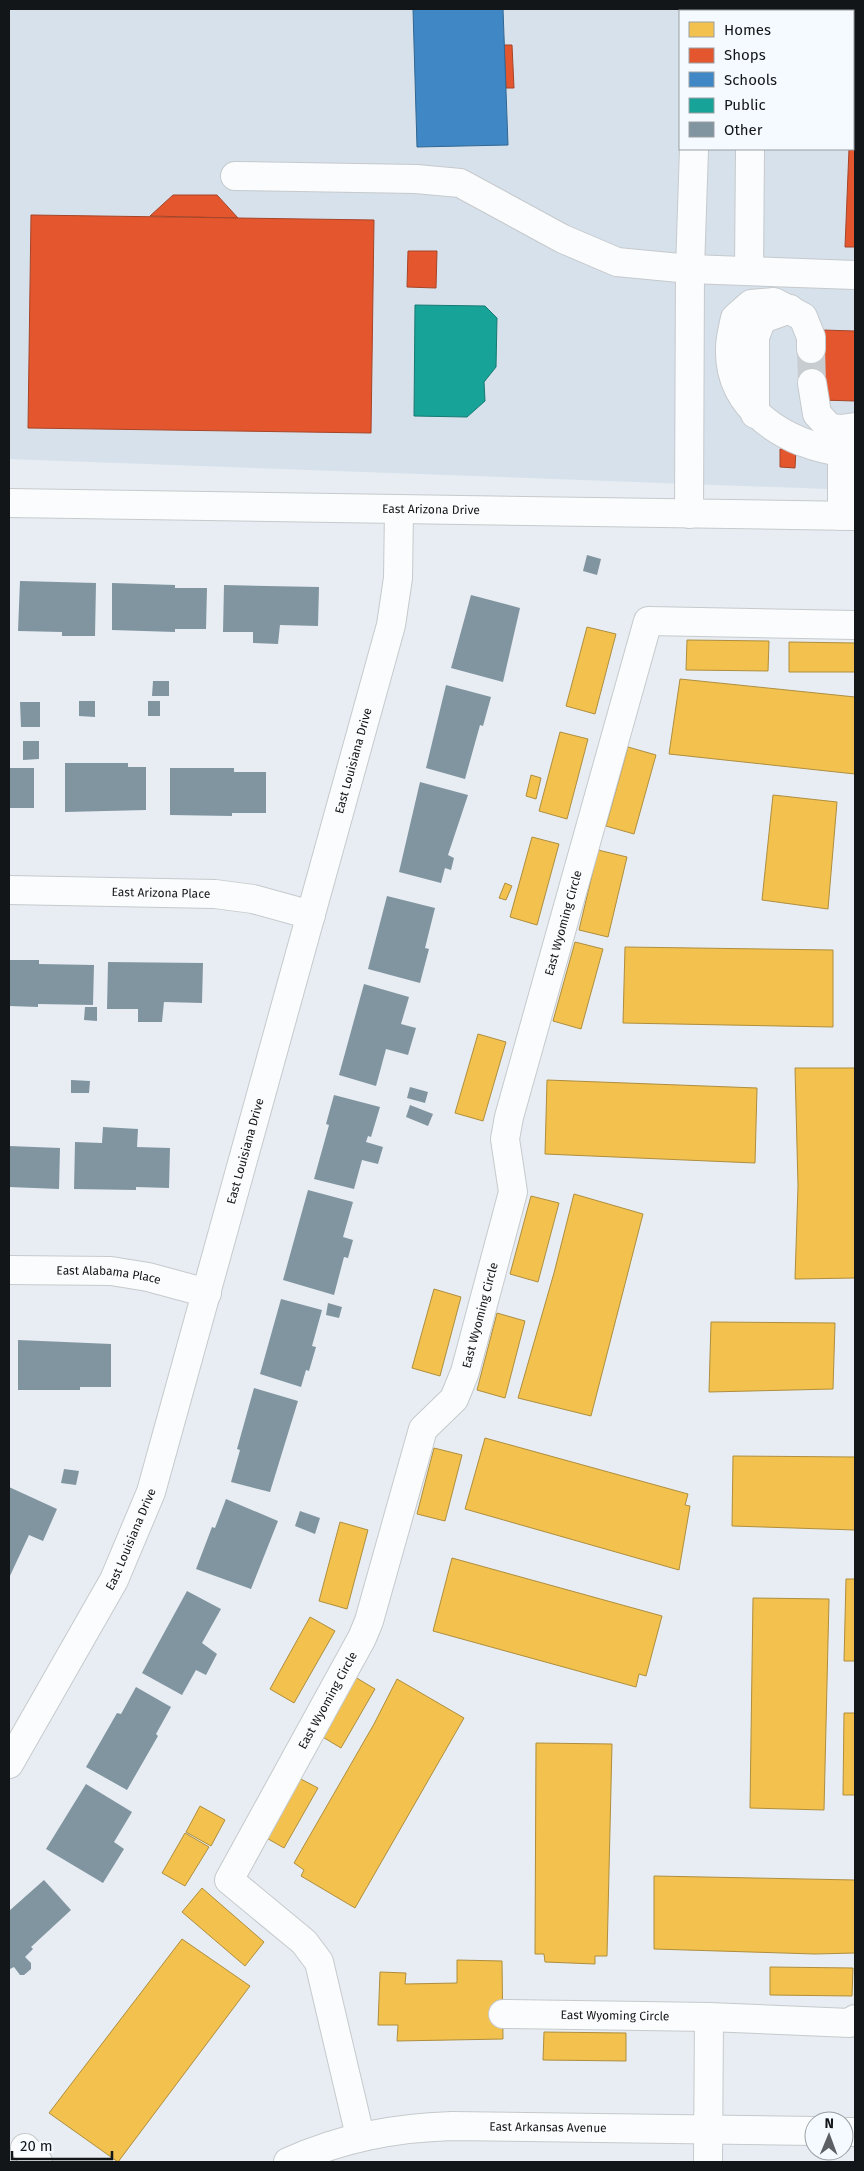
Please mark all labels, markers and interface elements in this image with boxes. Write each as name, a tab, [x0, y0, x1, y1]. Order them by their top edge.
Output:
legend	[679, 10, 854, 150]
text: Homes	[724, 21, 771, 39]
text: Shops	[724, 46, 766, 64]
text: Schools	[724, 71, 777, 89]
text: Public	[724, 96, 766, 114]
text: Other	[724, 121, 763, 139]
street label: East Arizona Drive	[382, 502, 480, 517]
street label: East Louisiana Drive	[332, 706, 375, 815]
street label: East Wyoming Circle	[542, 869, 585, 977]
street label: East Arizona Place	[112, 885, 210, 901]
street label: East Louisiana Drive	[224, 1097, 267, 1206]
street label: East Wyoming Circle	[459, 1261, 501, 1370]
street label: East Alabama Place	[56, 1263, 162, 1287]
street label: East Louisiana Drive	[103, 1487, 159, 1593]
street label: East Wyoming Circle	[295, 1649, 360, 1752]
street label: East Wyoming Circle	[560, 2008, 670, 2023]
north arrow	[804, 2111, 854, 2161]
text: N	[824, 2115, 834, 2132]
street label: East Arkansas Avenue	[489, 2120, 607, 2135]
scale bar	[12, 2128, 112, 2160]
text: 20 m	[20, 2137, 53, 2155]

